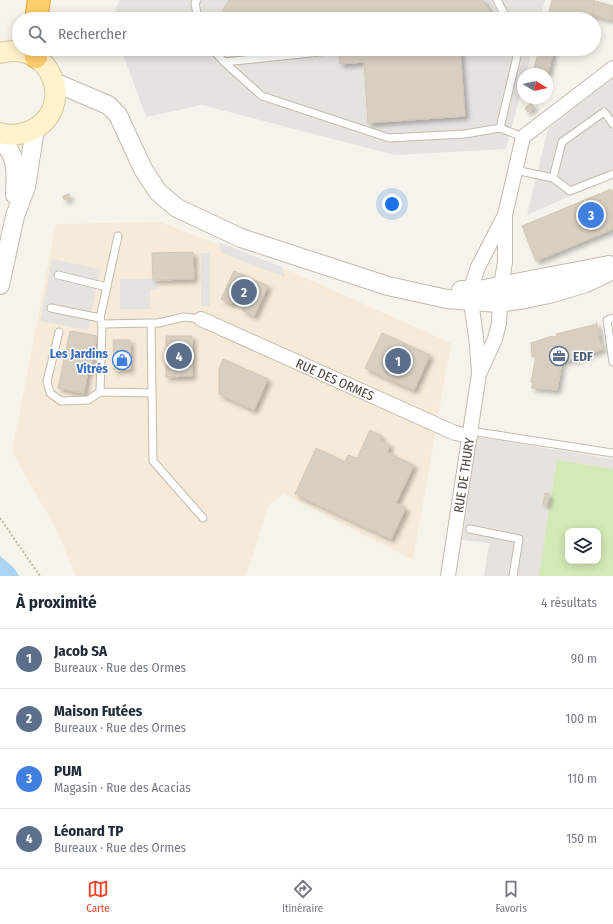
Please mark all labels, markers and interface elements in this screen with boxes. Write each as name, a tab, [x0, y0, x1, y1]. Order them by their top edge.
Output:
search box	[12, 12, 601, 56]
icon: search	[26, 23, 48, 45]
text: Rechercher	[58, 25, 127, 43]
north arrow	[517, 68, 553, 104]
your location	[382, 194, 402, 214]
pin: 3	[578, 200, 604, 230]
pin: 2	[231, 277, 257, 307]
pin: 4	[166, 341, 192, 371]
office icon: EDF	[548, 345, 570, 367]
place label: Les Jardins Vitrés	[50, 346, 108, 376]
pin: 1	[385, 346, 411, 376]
shop icon: Les Jardins Vitrés	[111, 349, 133, 371]
place label: EDF	[573, 349, 593, 364]
street label: RUE DES ORMES	[294, 355, 376, 403]
street label: RUE DE THURY	[450, 436, 477, 514]
map controls	[565, 528, 601, 564]
button: layers	[565, 528, 601, 564]
text: À proximité	[16, 592, 97, 613]
text: 4 résultats	[541, 595, 597, 610]
text: Jacob SA	[54, 642, 107, 660]
text: 1	[26, 651, 32, 666]
text: 90 m	[571, 651, 597, 666]
text: Bureaux · Rue des Ormes	[54, 660, 186, 675]
text: Maison Futées	[54, 702, 142, 720]
text: 2	[26, 711, 32, 726]
text: 100 m	[565, 711, 597, 726]
text: Bureaux · Rue des Ormes	[54, 720, 186, 735]
text: PUM	[54, 762, 82, 780]
text: 3	[26, 771, 32, 786]
text: 110 m	[567, 771, 597, 786]
text: Magasin · Rue des Acacias	[54, 780, 191, 795]
text: Léonard TP	[54, 822, 123, 840]
text: 4	[26, 831, 32, 846]
text: 150 m	[566, 831, 597, 846]
text: Bureaux · Rue des Ormes	[54, 840, 186, 855]
tab: Carte	[86, 878, 110, 915]
tab: Itinéraire	[282, 878, 323, 915]
tab: Favoris	[496, 878, 527, 915]

